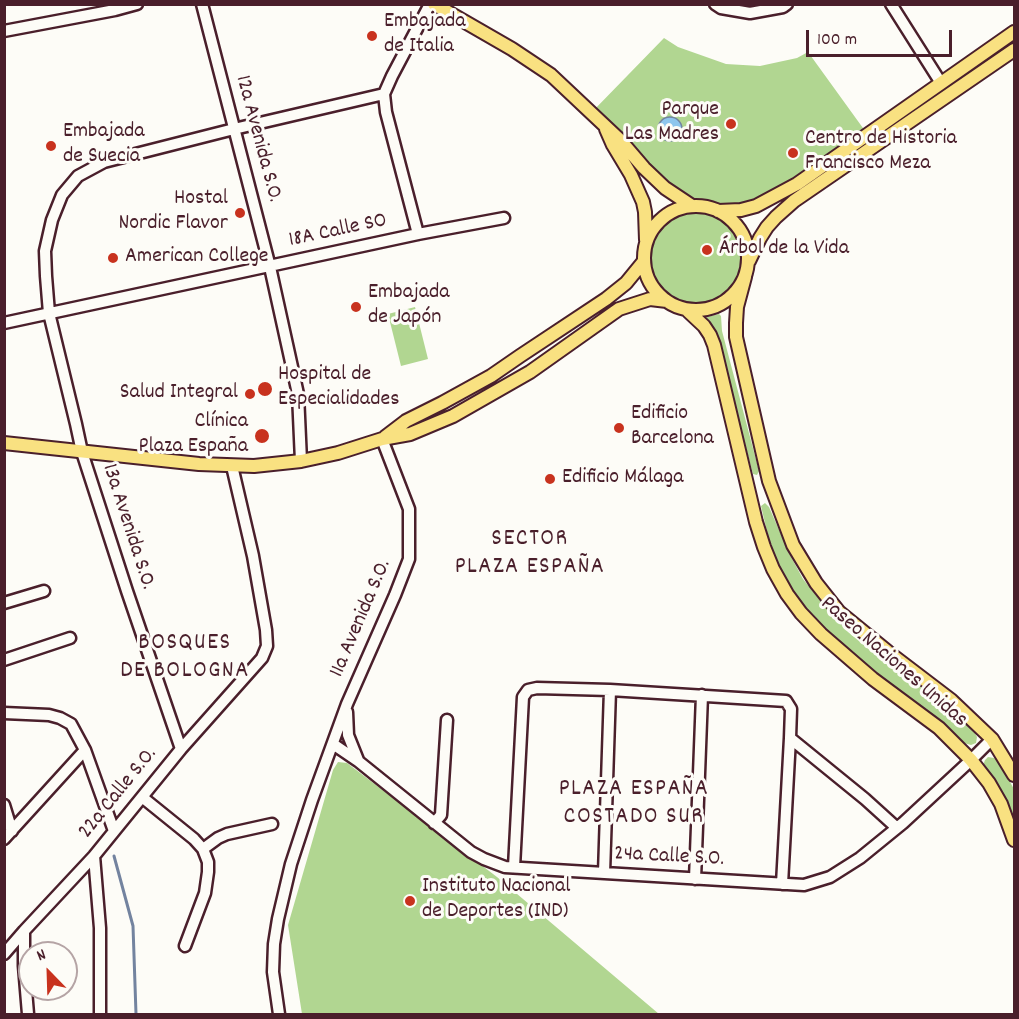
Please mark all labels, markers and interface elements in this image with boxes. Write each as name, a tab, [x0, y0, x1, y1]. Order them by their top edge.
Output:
place label: Embajada de Italia	[384, 10, 466, 62]
scale bar	[809, 18, 954, 56]
text: 100 m	[817, 28, 857, 53]
marker: Embajada de Italia	[365, 29, 379, 43]
street label: 12a Avenida S.O.	[227, 73, 287, 205]
place label: Parque Las Madres	[625, 98, 719, 150]
marker: Parque Las Madres	[724, 117, 738, 131]
place label: Embajada de Suecia	[63, 120, 145, 172]
place label: Centro de Historia Francisco Meza	[805, 127, 957, 178]
marker: Embajada de Suecia	[44, 139, 58, 153]
marker: Centro de Historia Francisco Meza	[786, 146, 800, 160]
place label: Hostal Nordic Flavor	[118, 187, 228, 238]
marker: Hostal Nordic Flavor	[233, 206, 247, 220]
street label: 18A Calle SO	[287, 209, 389, 255]
place label: Árbol de la Vida	[719, 237, 849, 263]
marker: Árbol de la Vida	[700, 243, 714, 257]
place label: American College	[125, 245, 268, 271]
marker: American College	[106, 251, 120, 265]
place label: Embajada de Japón	[368, 281, 450, 332]
marker: Embajada de Japón	[349, 300, 363, 314]
place label: Hospital de Especialidades	[278, 363, 399, 414]
marker: Hospital de Especialidades	[256, 380, 274, 398]
place label: Salud Integral	[120, 381, 238, 407]
marker: Salud Integral	[243, 387, 257, 401]
place label: Edificio Barcelona	[631, 402, 714, 454]
place label: Clínica Plaza España	[139, 410, 248, 462]
marker: Edificio Barcelona	[612, 421, 626, 435]
marker: Clínica Plaza España	[253, 427, 271, 445]
street label: 13a Avenida S.O.	[94, 461, 160, 593]
place label: Edificio Málaga	[562, 466, 684, 492]
marker: Edificio Málaga	[543, 472, 557, 486]
district label: SECTOR PLAZA ESPAÑA	[455, 527, 605, 583]
street label: 11a Avenida S.O.	[325, 556, 399, 682]
street label: Paseo Naciones Unidas	[814, 592, 972, 734]
district label: BOSQUES DE BOLOGNA	[120, 631, 250, 687]
street label: 22a Calle S.O.	[74, 743, 164, 845]
district label: PLAZA ESPAÑA COSTADO SUR	[559, 777, 709, 833]
street label: 24a Calle S.O.	[613, 842, 725, 874]
place label: Instituto Nacional de Deportes (IND)	[422, 875, 570, 926]
marker: Instituto Nacional de Deportes (IND)	[403, 894, 417, 908]
north arrow	[18, 941, 78, 1001]
text: N	[33, 944, 50, 968]

